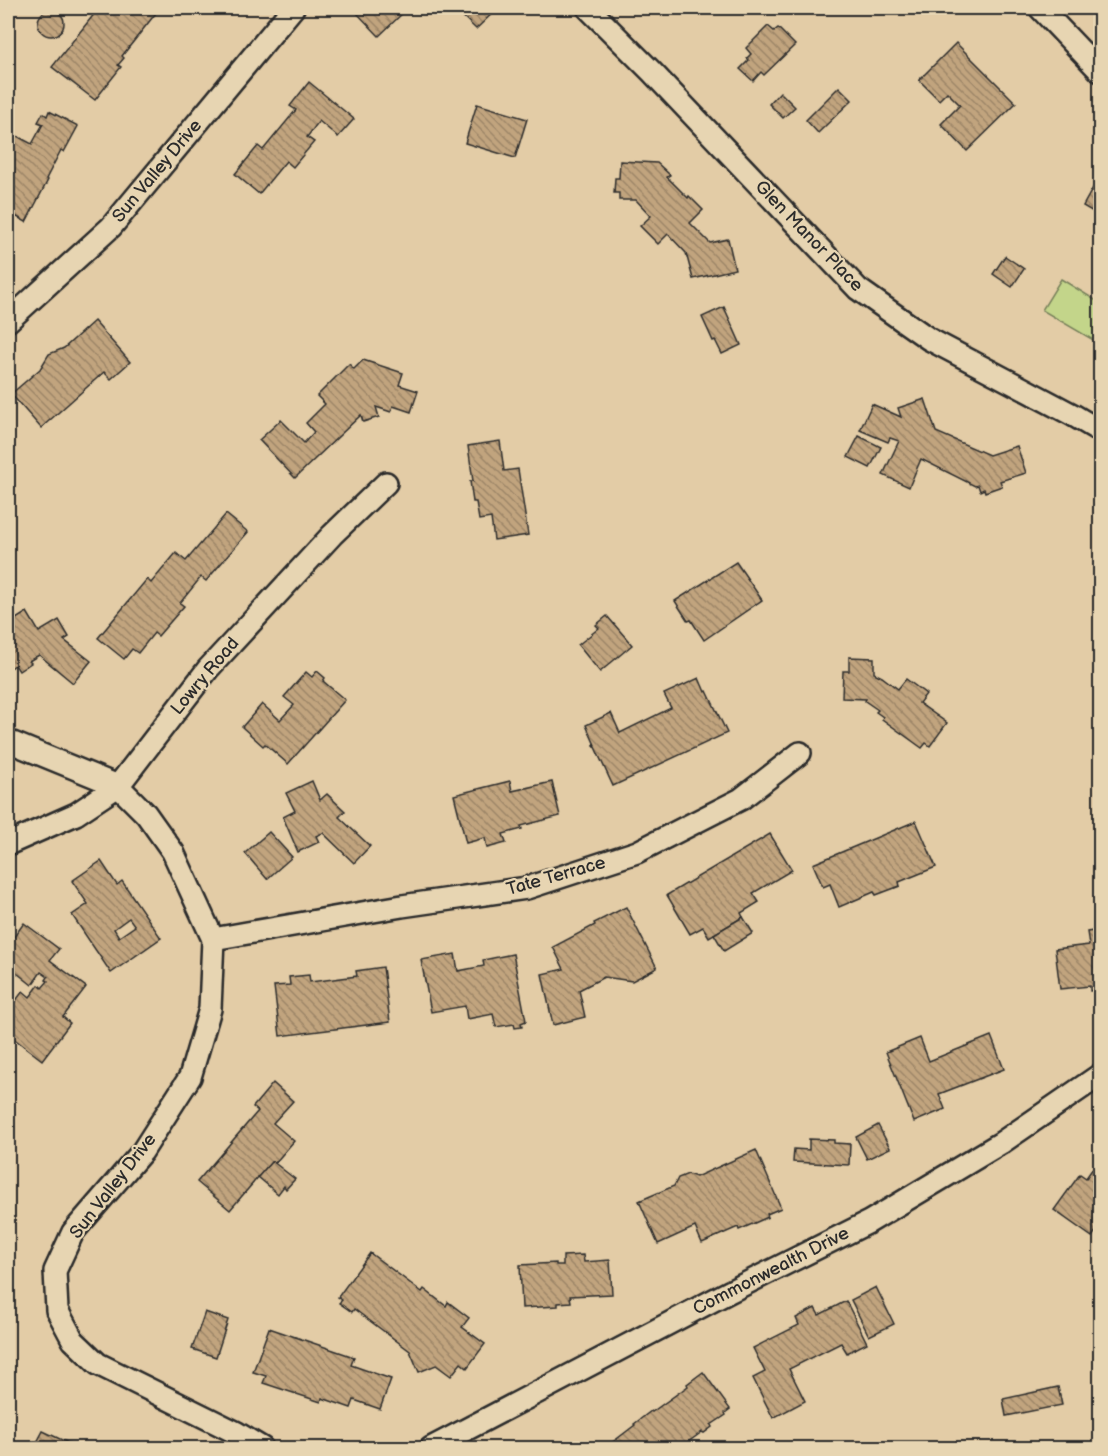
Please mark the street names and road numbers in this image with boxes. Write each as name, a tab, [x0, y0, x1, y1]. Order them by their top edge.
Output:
street label: Sun Valley Drive	[108, 115, 206, 227]
street label: Glen Manor Place	[751, 176, 868, 296]
street label: Lowry Road	[166, 633, 244, 719]
street label: Tate Terrace	[504, 852, 608, 900]
street label: Sun Valley Drive	[65, 1129, 161, 1243]
street label: Commonwealth Drive	[689, 1222, 853, 1320]

